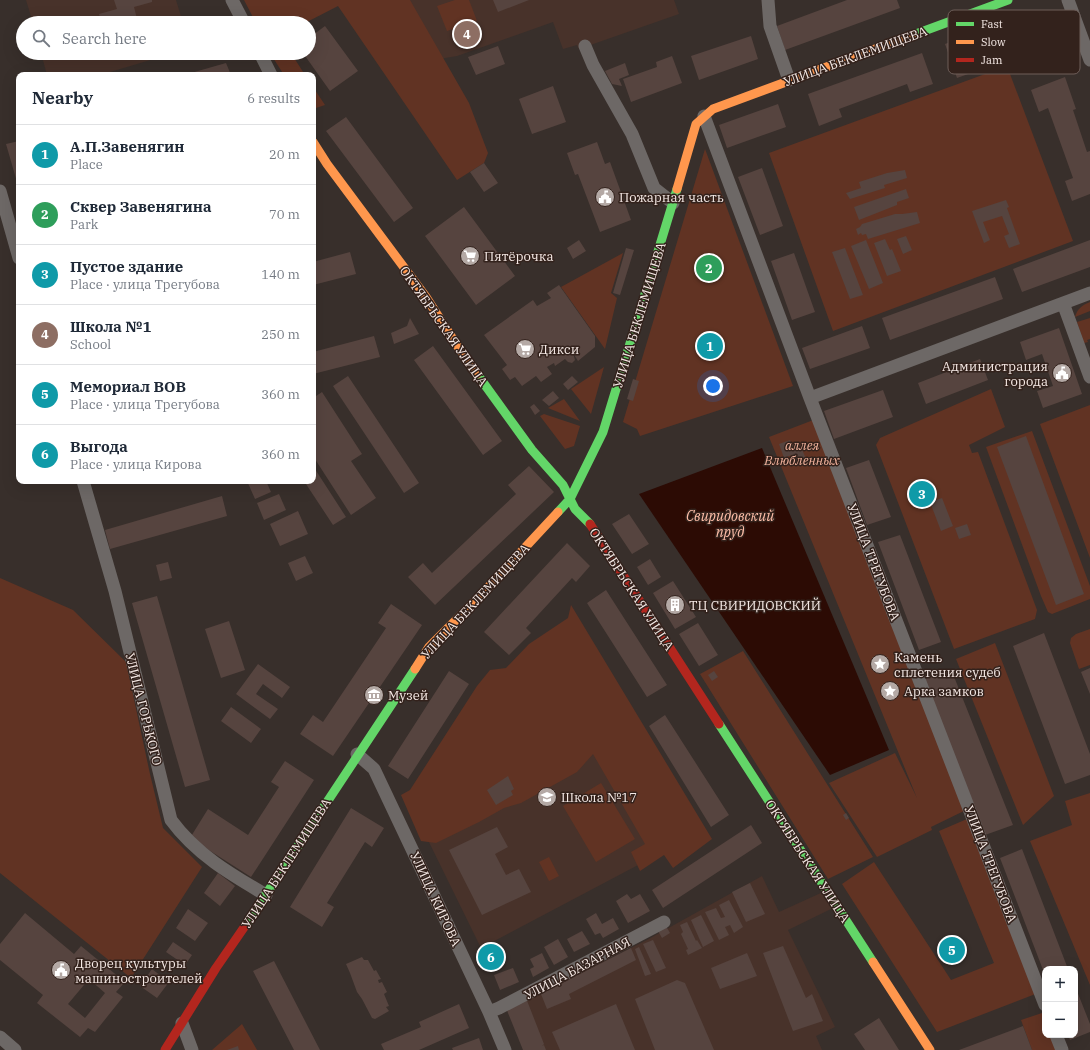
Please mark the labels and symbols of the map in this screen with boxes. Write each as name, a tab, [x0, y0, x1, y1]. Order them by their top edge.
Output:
legend	[948, 10, 1080, 74]
text: Fast	[981, 17, 1003, 31]
pin: 4	[454, 19, 480, 49]
street label: УЛИЦА БЕКЛЕМИЩЕВА	[781, 22, 929, 90]
text: Slow	[981, 35, 1006, 49]
text: Jam	[981, 53, 1003, 67]
public building icon: Пожарная часть	[594, 186, 616, 208]
place label: Пожарная часть	[619, 189, 724, 206]
street label: УЛИЦА БЕКЛЕМИЩЕВА	[609, 240, 670, 390]
supermarket icon: Пятёрочка	[459, 245, 481, 267]
place label: Пятёрочка	[484, 248, 554, 265]
pin: 2	[696, 253, 722, 283]
street label: ОКТЯБРЬСКАЯ УЛИЦА	[396, 263, 492, 390]
pin: 1	[697, 331, 723, 361]
supermarket icon: Дикси	[514, 338, 536, 360]
place label: Дикси	[539, 341, 579, 358]
place label: Администрация города	[942, 358, 1048, 390]
public building icon: Администрация города	[1051, 362, 1073, 384]
your location	[703, 376, 723, 396]
park label: аллея Влюбленных	[763, 437, 840, 469]
pin: 3	[909, 479, 935, 509]
street label: УЛИЦА ТРЕГУБОВА	[843, 501, 904, 623]
water label: Свиридовский пруд	[686, 507, 774, 541]
street label: ОКТЯБРЬСКАЯ УЛИЦА	[585, 525, 678, 654]
street label: УЛИЦА БЕКЛЕМИЩЕВА	[417, 540, 533, 663]
building icon: ТЦ СВИРИДОВСКИЙ	[664, 594, 686, 616]
place label: ТЦ СВИРИДОВСКИЙ	[689, 597, 821, 614]
place label: Камень сплетения судеб	[894, 649, 1001, 681]
street label: УЛИЦА ГОРЬКОГО	[121, 651, 166, 767]
place icon: Камень сплетения судеб	[869, 653, 891, 675]
place icon: Арка замков	[879, 680, 901, 702]
place label: Арка замков	[904, 683, 984, 700]
museum icon: Музей	[363, 684, 385, 706]
place label: Музей	[388, 687, 428, 704]
school or university icon: Школа №17	[536, 786, 558, 808]
place label: Школа №17	[561, 789, 637, 806]
street label: УЛИЦА БЕКЛЕМИЩЕВА	[238, 795, 335, 932]
street label: ОКТЯБРЬСКАЯ УЛИЦА	[761, 797, 854, 926]
street label: УЛИЦА ТРЕГУБОВА	[960, 803, 1021, 925]
street label: УЛИЦА КИРОВА	[406, 849, 465, 949]
street label: УЛИЦА БАЗАРНАЯ	[521, 933, 633, 1004]
pin: 5	[939, 935, 965, 965]
pin: 6	[478, 942, 504, 972]
place label: Дворец культуры машиностроителей	[75, 955, 203, 987]
public building icon: Дворец культуры машиностроителей	[50, 959, 72, 981]

